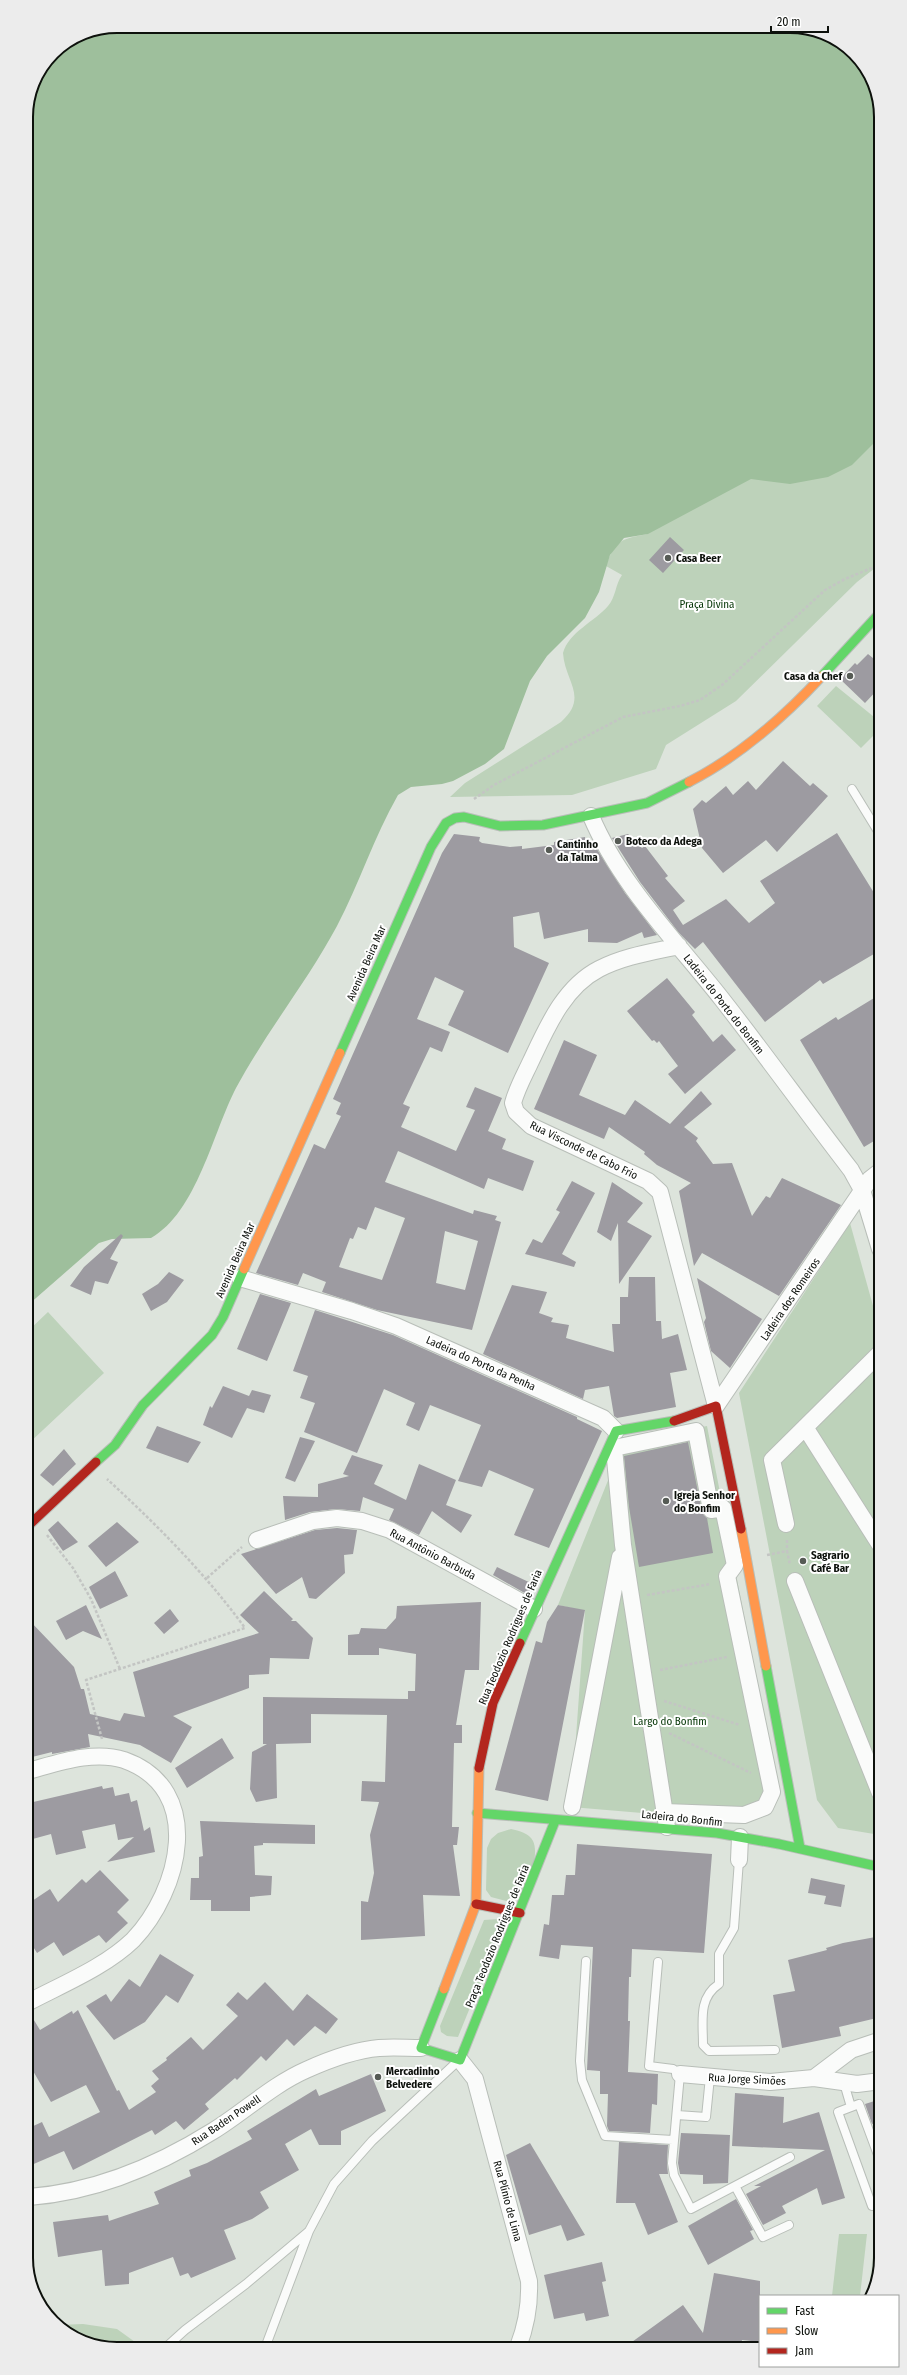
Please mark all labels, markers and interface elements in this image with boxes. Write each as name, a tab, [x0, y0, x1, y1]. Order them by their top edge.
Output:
scale bar	[771, 8, 828, 34]
text: 20 m	[777, 15, 801, 29]
place label: Casa Beer	[676, 552, 722, 565]
marker: Casa Beer	[663, 553, 673, 563]
park label: Praça Divina	[679, 598, 735, 611]
place label: Casa da Chef	[784, 670, 843, 683]
marker: Casa da Chef	[845, 671, 855, 681]
place label: Boteco da Adega	[626, 835, 703, 848]
marker: Boteco da Adega	[613, 836, 623, 846]
place label: Cantinho da Talma	[557, 838, 598, 864]
marker: Cantinho da Talma	[544, 845, 554, 855]
street label: Avenida Beira Mar	[344, 923, 389, 1003]
street label: Ladeira do Porto do Bonfim	[681, 952, 767, 1057]
street label: Rua Visconde de Cabo Frio	[528, 1119, 640, 1182]
street label: Avenida Beira Mar	[213, 1220, 258, 1300]
street label: Ladeira dos Romeiros	[758, 1255, 823, 1343]
street label: Ladeira do Porto da Penha	[424, 1333, 538, 1394]
place label: Igreja Senhor do Bonfim	[674, 1489, 736, 1515]
marker: Igreja Senhor do Bonfim	[661, 1496, 671, 1506]
street label: Rua Antônio Barbuda	[388, 1526, 478, 1583]
place label: Sagrario Café Bar	[811, 1549, 850, 1575]
marker: Sagrario Café Bar	[798, 1556, 808, 1566]
street label: Rua Teodozio Rodrigues de Faria	[476, 1568, 545, 1707]
park label: Largo do Bonfim	[633, 1715, 707, 1728]
street label: Ladeira do Bonfim	[641, 1808, 723, 1829]
street label: Praça Teodozio Rodrigues de Faria	[463, 1863, 532, 2010]
place label: Mercadinho Belvedere	[386, 2065, 440, 2091]
street label: Rua Jorge Simões	[708, 2071, 786, 2088]
marker: Mercadinho Belvedere	[373, 2072, 383, 2082]
street label: Rua Baden Powell	[189, 2092, 263, 2148]
street label: Rua Plínio de Lima	[490, 2159, 525, 2243]
legend	[759, 2295, 899, 2367]
text: Fast	[795, 2304, 814, 2318]
text: Slow	[795, 2324, 818, 2338]
text: Jam	[795, 2344, 813, 2358]

